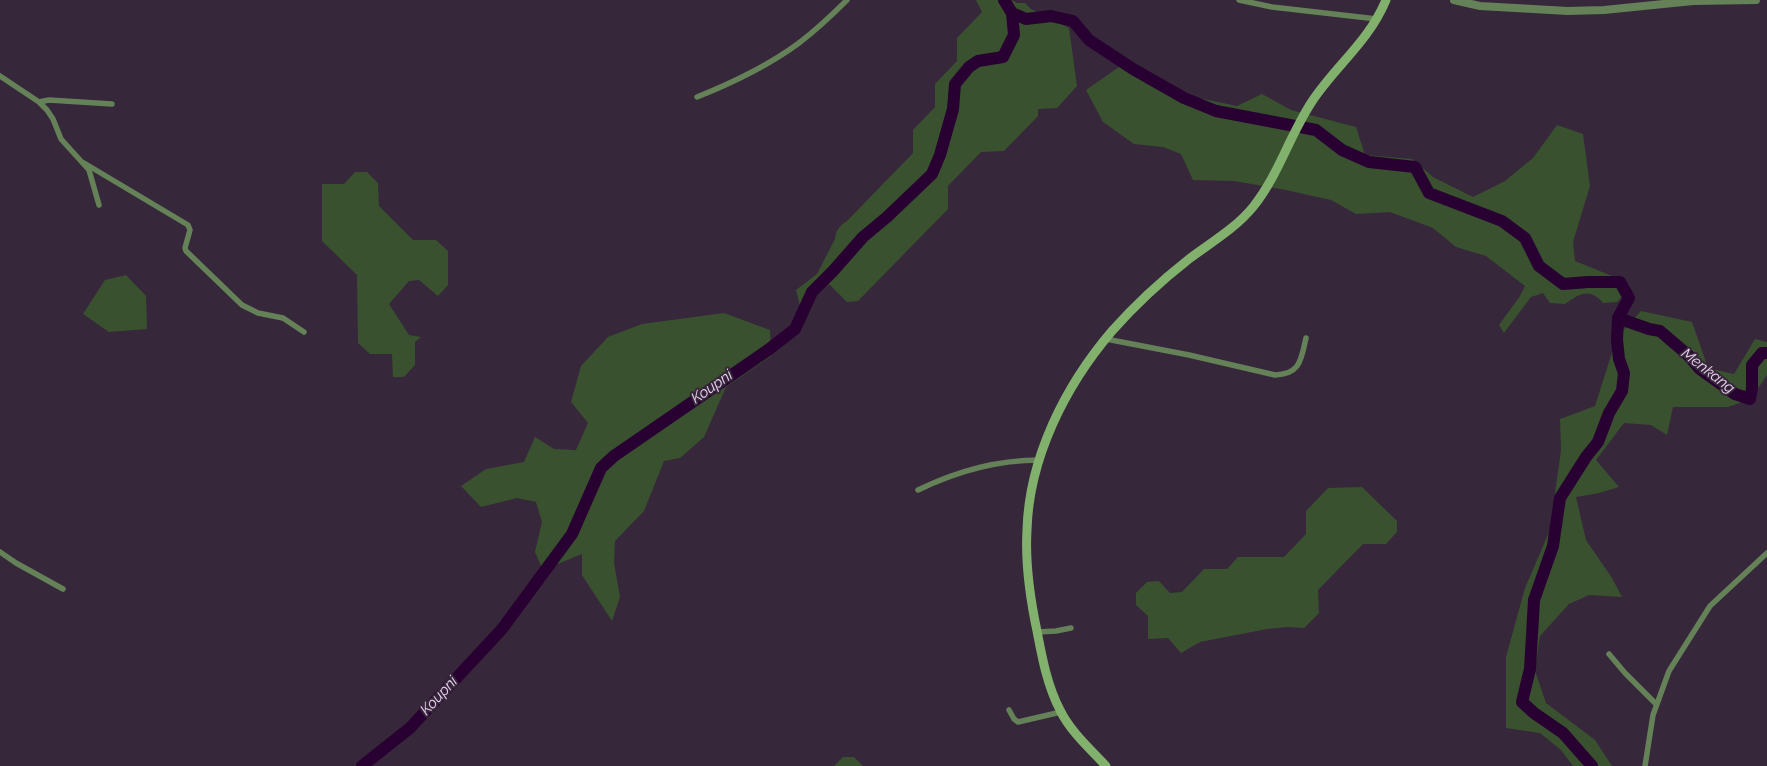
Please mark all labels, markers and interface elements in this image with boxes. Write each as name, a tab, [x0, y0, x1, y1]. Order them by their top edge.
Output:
water label: Menkang	[1678, 344, 1738, 398]
water label: Koupni	[688, 366, 736, 408]
water label: Koupni	[417, 673, 461, 719]

